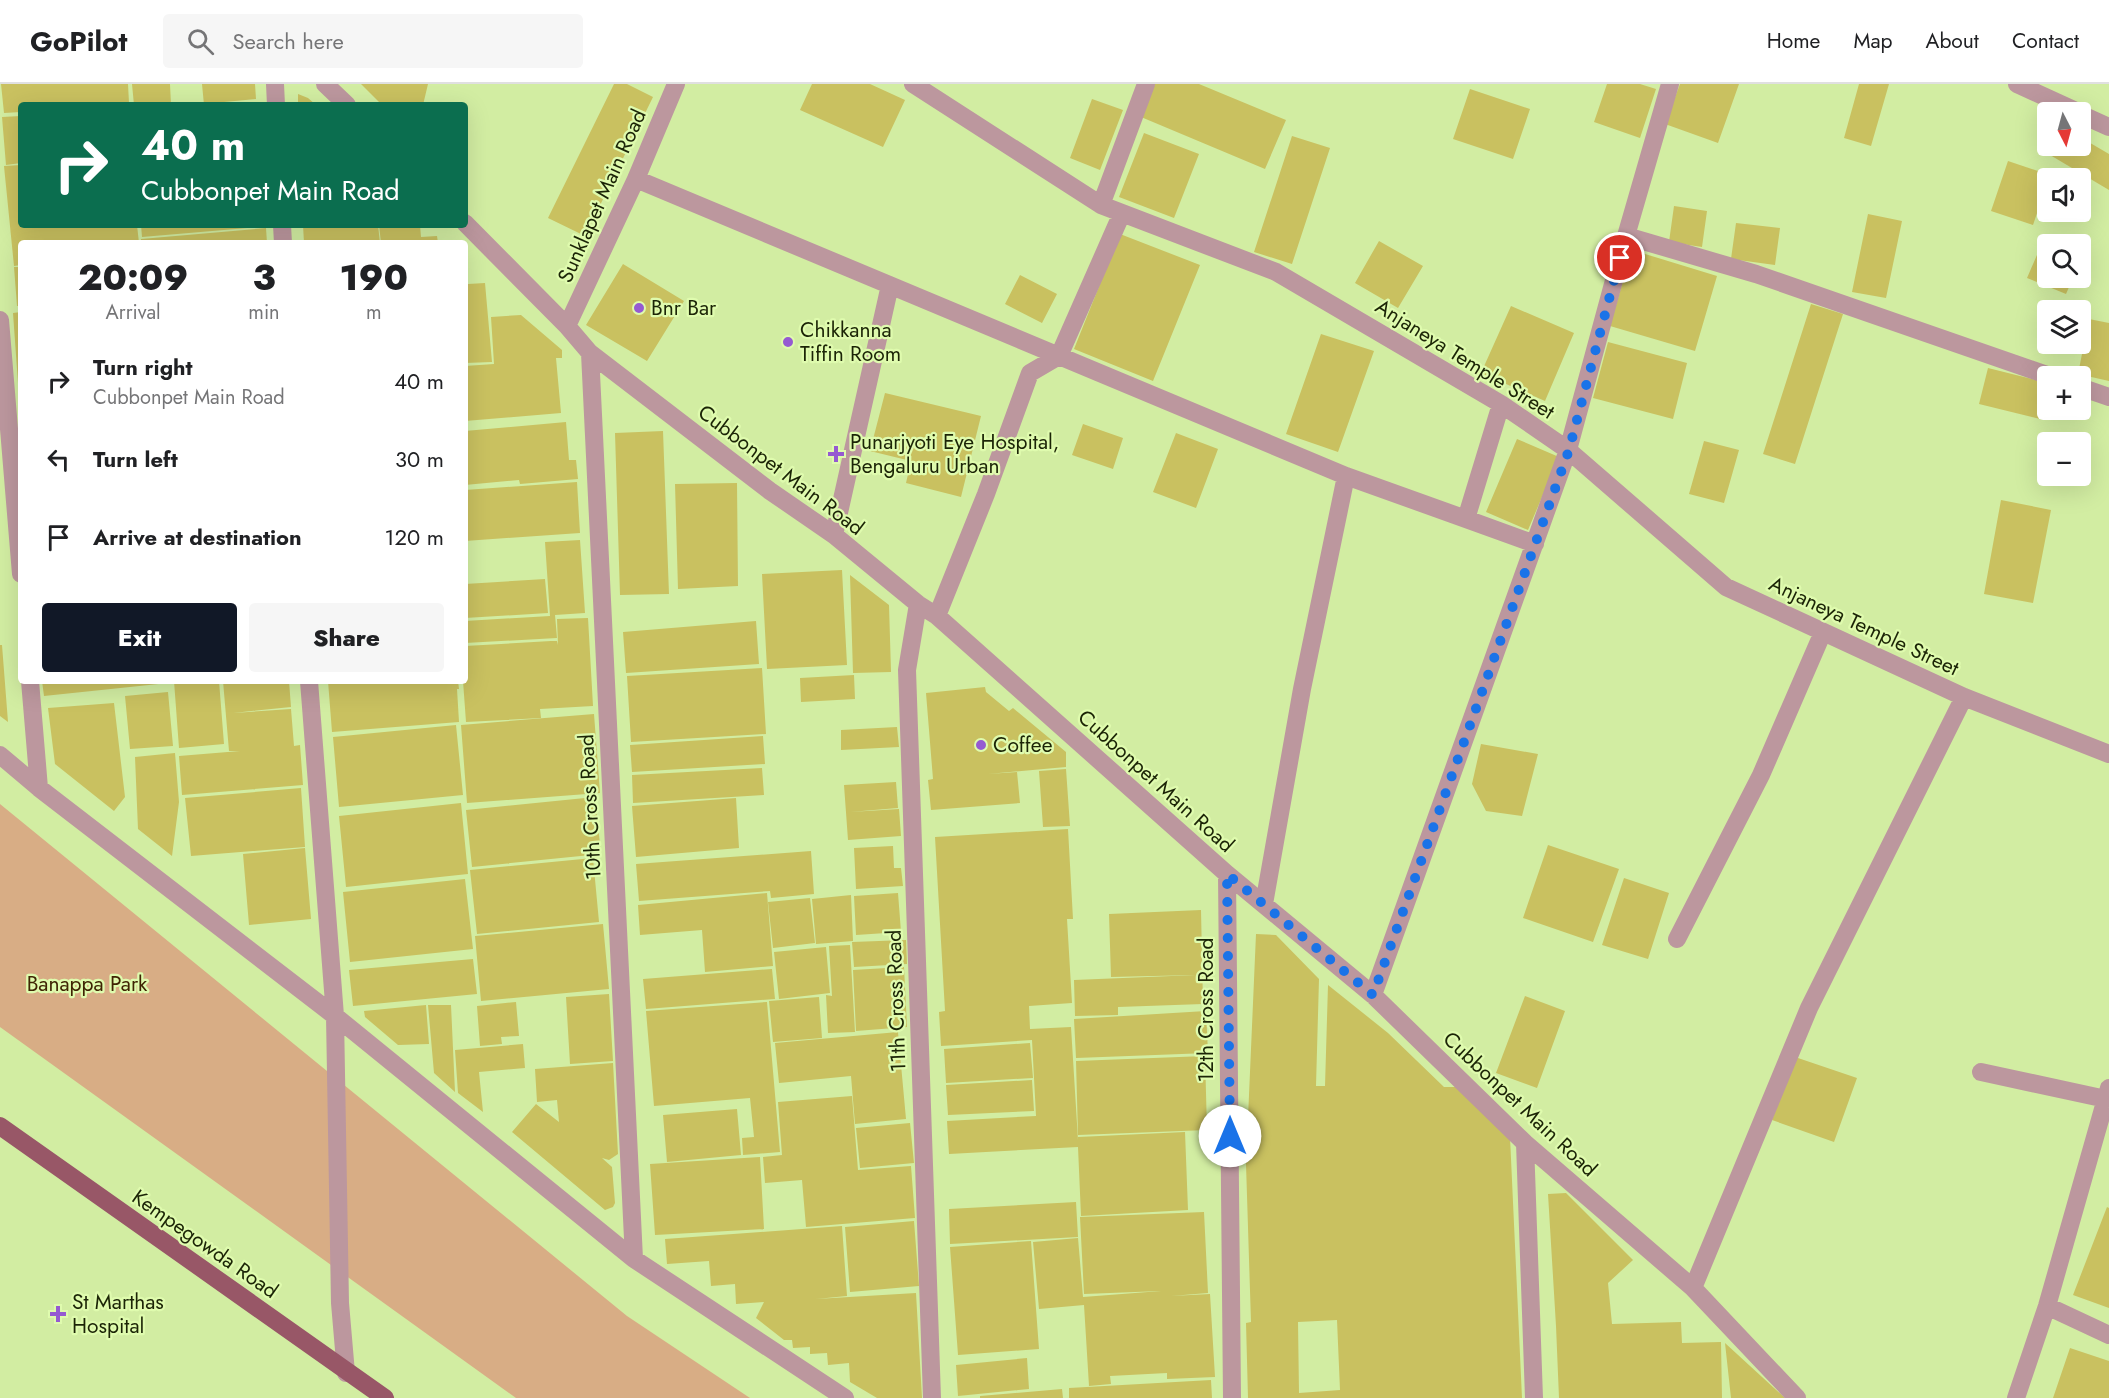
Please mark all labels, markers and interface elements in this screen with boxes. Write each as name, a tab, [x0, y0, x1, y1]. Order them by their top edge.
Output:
search box	[163, 14, 583, 68]
text: GoPilot	[30, 21, 127, 62]
icon: search	[184, 25, 217, 58]
text: Search here	[232, 25, 344, 57]
text: Home	[1767, 26, 1820, 56]
text: Map	[1853, 26, 1893, 56]
text: About	[1926, 26, 1979, 56]
text: Contact	[2012, 26, 2079, 56]
north arrow	[2037, 102, 2091, 156]
map controls	[2037, 102, 2091, 486]
street label: Sunklapet Main Road	[550, 104, 654, 288]
text: 40 m	[141, 115, 245, 176]
icon: right	[42, 126, 120, 204]
button: sound	[2037, 168, 2091, 222]
text: Cubbonpet Main Road	[141, 171, 400, 210]
pin	[1594, 232, 1645, 283]
button: search	[2037, 234, 2091, 288]
icon: arrive	[1603, 241, 1636, 274]
text: 20:09	[78, 251, 188, 303]
text: 3	[252, 251, 276, 303]
text: 190	[340, 251, 408, 303]
street label: Anjaneya Temple Street	[1370, 292, 1560, 426]
place label: Bnr Bar	[651, 293, 717, 323]
text: Arrival	[106, 298, 161, 327]
text: min	[248, 298, 280, 327]
text: m	[366, 298, 382, 327]
button: layers	[2037, 300, 2091, 354]
marker: Bnr Bar	[632, 301, 646, 315]
place label: Chikkanna Tiffin Room	[800, 315, 901, 369]
marker: Chikkanna Tiffin Room	[781, 335, 795, 349]
text: Turn right	[93, 351, 193, 383]
icon: right	[42, 365, 75, 398]
text: 40 m	[394, 365, 444, 397]
button: +	[2037, 366, 2091, 420]
text: Cubbonpet Main Road	[93, 383, 285, 412]
street label: Cubbonpet Main Road	[692, 397, 870, 543]
place label: Punarjyoti Eye Hospital, Bengaluru Urban	[850, 427, 1059, 481]
button: −	[2037, 432, 2091, 486]
icon: left	[42, 443, 75, 476]
text: Turn left	[93, 443, 178, 475]
text: 30 m	[395, 443, 444, 475]
marker: Punarjyoti Eye Hospital, Bengaluru Urban	[827, 445, 845, 463]
icon: arrive	[42, 521, 75, 554]
text: Arrive at destination	[93, 521, 302, 553]
text: 120 m	[385, 521, 444, 553]
street label: Anjaneya Temple Street	[1764, 569, 1964, 683]
button: Exit	[42, 603, 237, 672]
button: Share	[249, 603, 444, 672]
street label: Cubbonpet Main Road	[1071, 703, 1241, 859]
place label: Coffee	[993, 730, 1053, 760]
street label: 10th Cross Road	[571, 733, 609, 881]
marker: Coffee	[974, 738, 988, 752]
street label: 11th Cross Road	[879, 929, 913, 1073]
street label: 12th Cross Road	[1191, 937, 1221, 1083]
park label: Banappa Park	[27, 969, 148, 999]
street label: Cubbonpet Main Road	[1436, 1024, 1604, 1184]
position arrow	[1198, 1104, 1262, 1168]
street label: Kempegowda Road	[126, 1182, 284, 1306]
place label: St Marthas Hospital	[72, 1287, 164, 1341]
marker: St Marthas Hospital	[49, 1305, 67, 1323]

